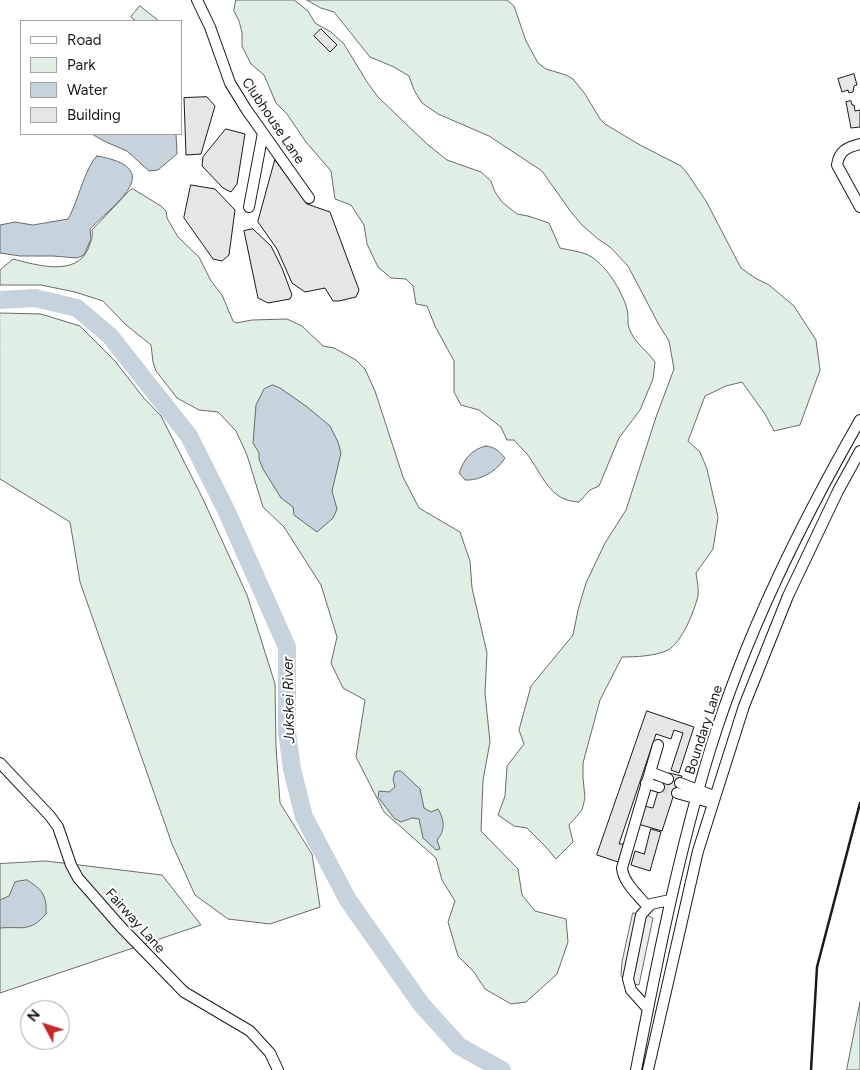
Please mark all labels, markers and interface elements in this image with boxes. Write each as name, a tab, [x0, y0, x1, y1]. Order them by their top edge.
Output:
legend	[20, 20, 182, 135]
text: Road	[67, 31, 102, 49]
text: Park	[67, 56, 96, 74]
street label: Clubhouse Lane	[238, 75, 308, 167]
text: Water	[67, 81, 107, 99]
text: Building	[67, 106, 121, 124]
water label: Jukskei River	[279, 656, 299, 744]
street label: Boundary Lane	[682, 683, 726, 777]
street label: Fairway Lane	[102, 885, 168, 957]
north arrow	[20, 1000, 70, 1050]
text: N	[24, 1006, 44, 1025]

